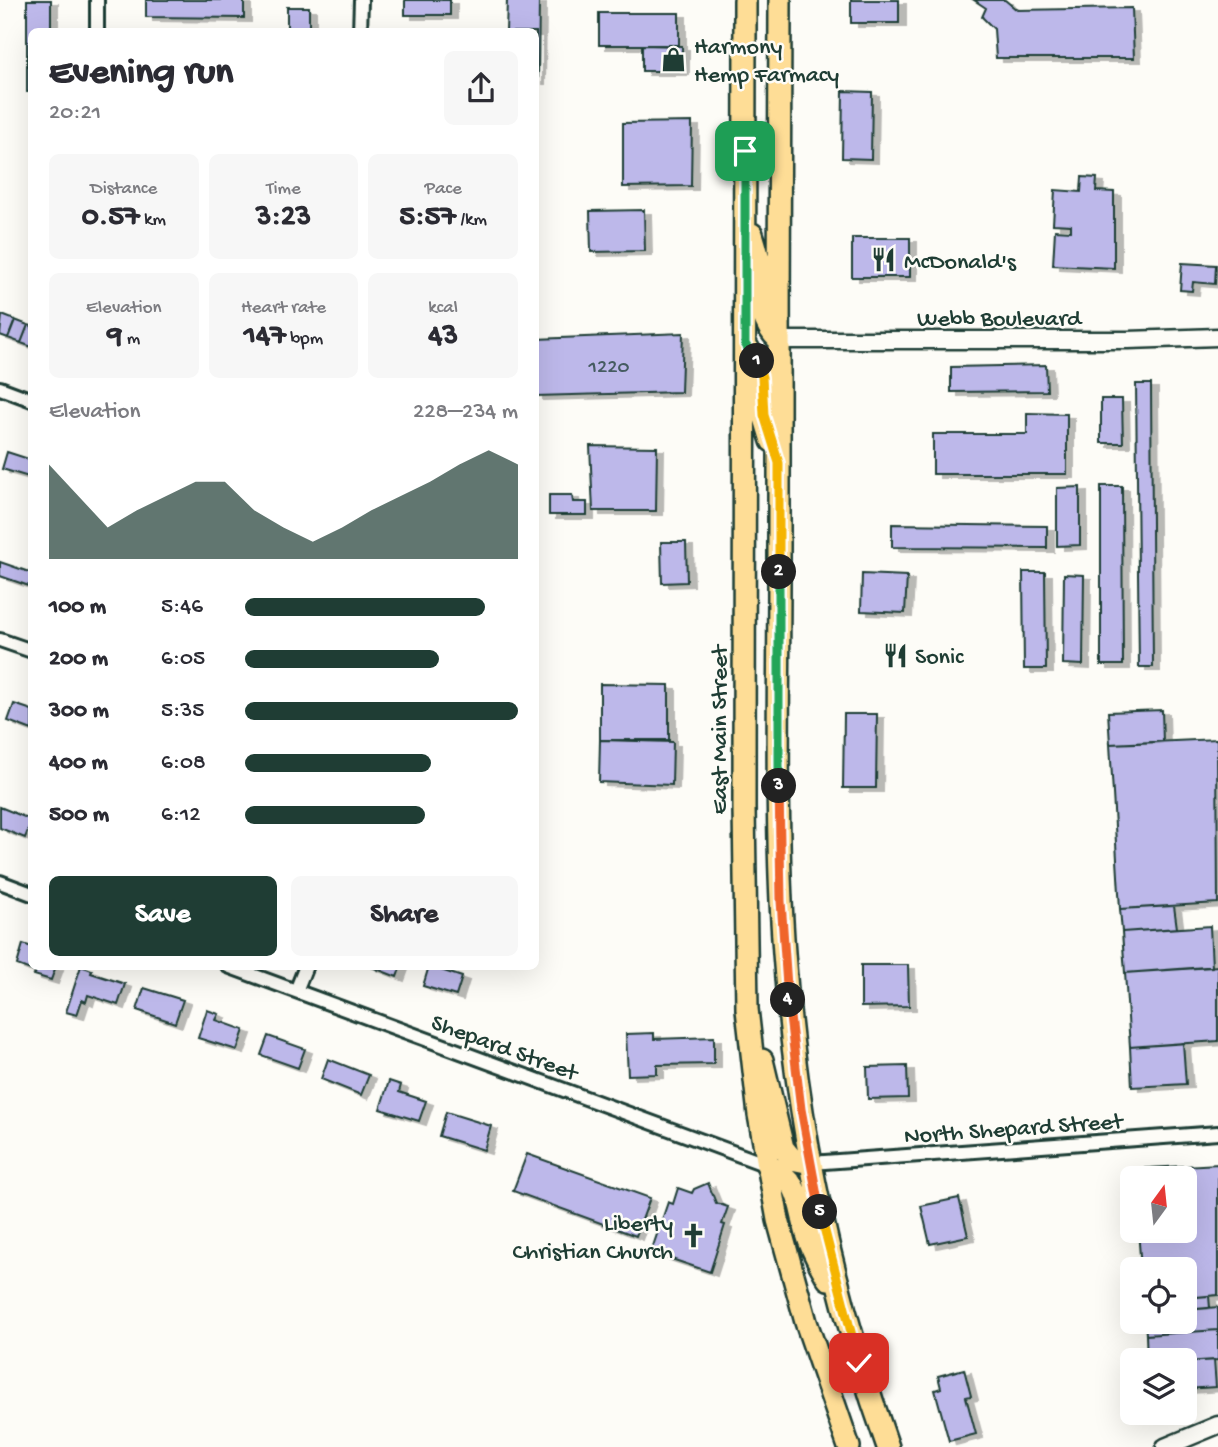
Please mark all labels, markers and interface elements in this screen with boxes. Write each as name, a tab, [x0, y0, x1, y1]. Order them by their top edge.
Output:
place label: Harmony Hemp Farmacy	[694, 34, 839, 91]
shop icon: Harmony Hemp Farmacy	[660, 45, 688, 73]
button: share	[444, 51, 518, 125]
text: Evening run	[49, 52, 233, 96]
text: 20:21	[49, 100, 101, 127]
pin	[715, 121, 775, 181]
icon: arrive	[726, 132, 764, 170]
text: Distance	[90, 178, 157, 201]
text: Time	[266, 178, 301, 201]
text: Pace	[425, 178, 462, 201]
text: 0.57	[82, 201, 140, 236]
text: 3:23	[256, 201, 311, 236]
text: 5:57	[399, 201, 456, 236]
text: km	[140, 209, 166, 232]
text: /km	[456, 209, 487, 232]
restaurant icon: McDonald's	[870, 246, 898, 274]
place label: McDonald's	[904, 249, 1017, 278]
text: Elevation	[86, 297, 162, 320]
text: Heart rate	[241, 297, 326, 320]
text: kcal	[428, 297, 458, 320]
street label: Webb Boulevard	[917, 306, 1083, 335]
text: 9	[107, 320, 122, 355]
text: 147	[244, 320, 286, 355]
text: 43	[428, 320, 458, 355]
text: m	[122, 328, 140, 351]
text: bpm	[286, 328, 323, 351]
pin: 1	[740, 344, 774, 378]
text: 1	[753, 349, 760, 372]
house number: 1220	[588, 356, 630, 381]
text: Elevation	[49, 399, 140, 426]
text: 228–234 m	[413, 399, 518, 426]
pin: 2	[762, 554, 796, 590]
text: 2	[774, 560, 783, 583]
text: 100 m	[49, 594, 106, 621]
text: 5:46	[161, 594, 203, 621]
restaurant icon: Sonic	[881, 641, 909, 669]
street label: East Main Street	[707, 643, 736, 814]
place label: Sonic	[915, 644, 964, 673]
text: 200 m	[49, 646, 108, 673]
text: 6:05	[161, 646, 205, 673]
text: 300 m	[49, 698, 109, 725]
text: 5:35	[161, 698, 204, 725]
text: 400 m	[49, 750, 108, 777]
text: 6:08	[161, 750, 206, 777]
pin: 3	[762, 768, 796, 804]
text: 3	[774, 774, 783, 797]
text: 500 m	[49, 802, 109, 829]
text: 6:12	[161, 802, 200, 829]
button: Save	[49, 876, 277, 956]
button: Share	[291, 876, 518, 956]
pin: 4	[770, 982, 806, 1018]
text: 4	[783, 988, 792, 1011]
street label: Shepard Street	[427, 1009, 583, 1090]
street label: North Shepard Street	[903, 1108, 1126, 1153]
north arrow	[1120, 1166, 1197, 1242]
map controls	[1120, 1166, 1197, 1425]
pin: 5	[802, 1194, 838, 1230]
text: 5	[815, 1200, 825, 1223]
place label: Liberty Christian Church	[512, 1211, 673, 1268]
church icon: Liberty Christian Church	[679, 1222, 707, 1250]
button: locate	[1120, 1257, 1197, 1334]
pin	[829, 1333, 889, 1393]
icon: check	[840, 1344, 878, 1382]
button: layers	[1120, 1348, 1197, 1425]

